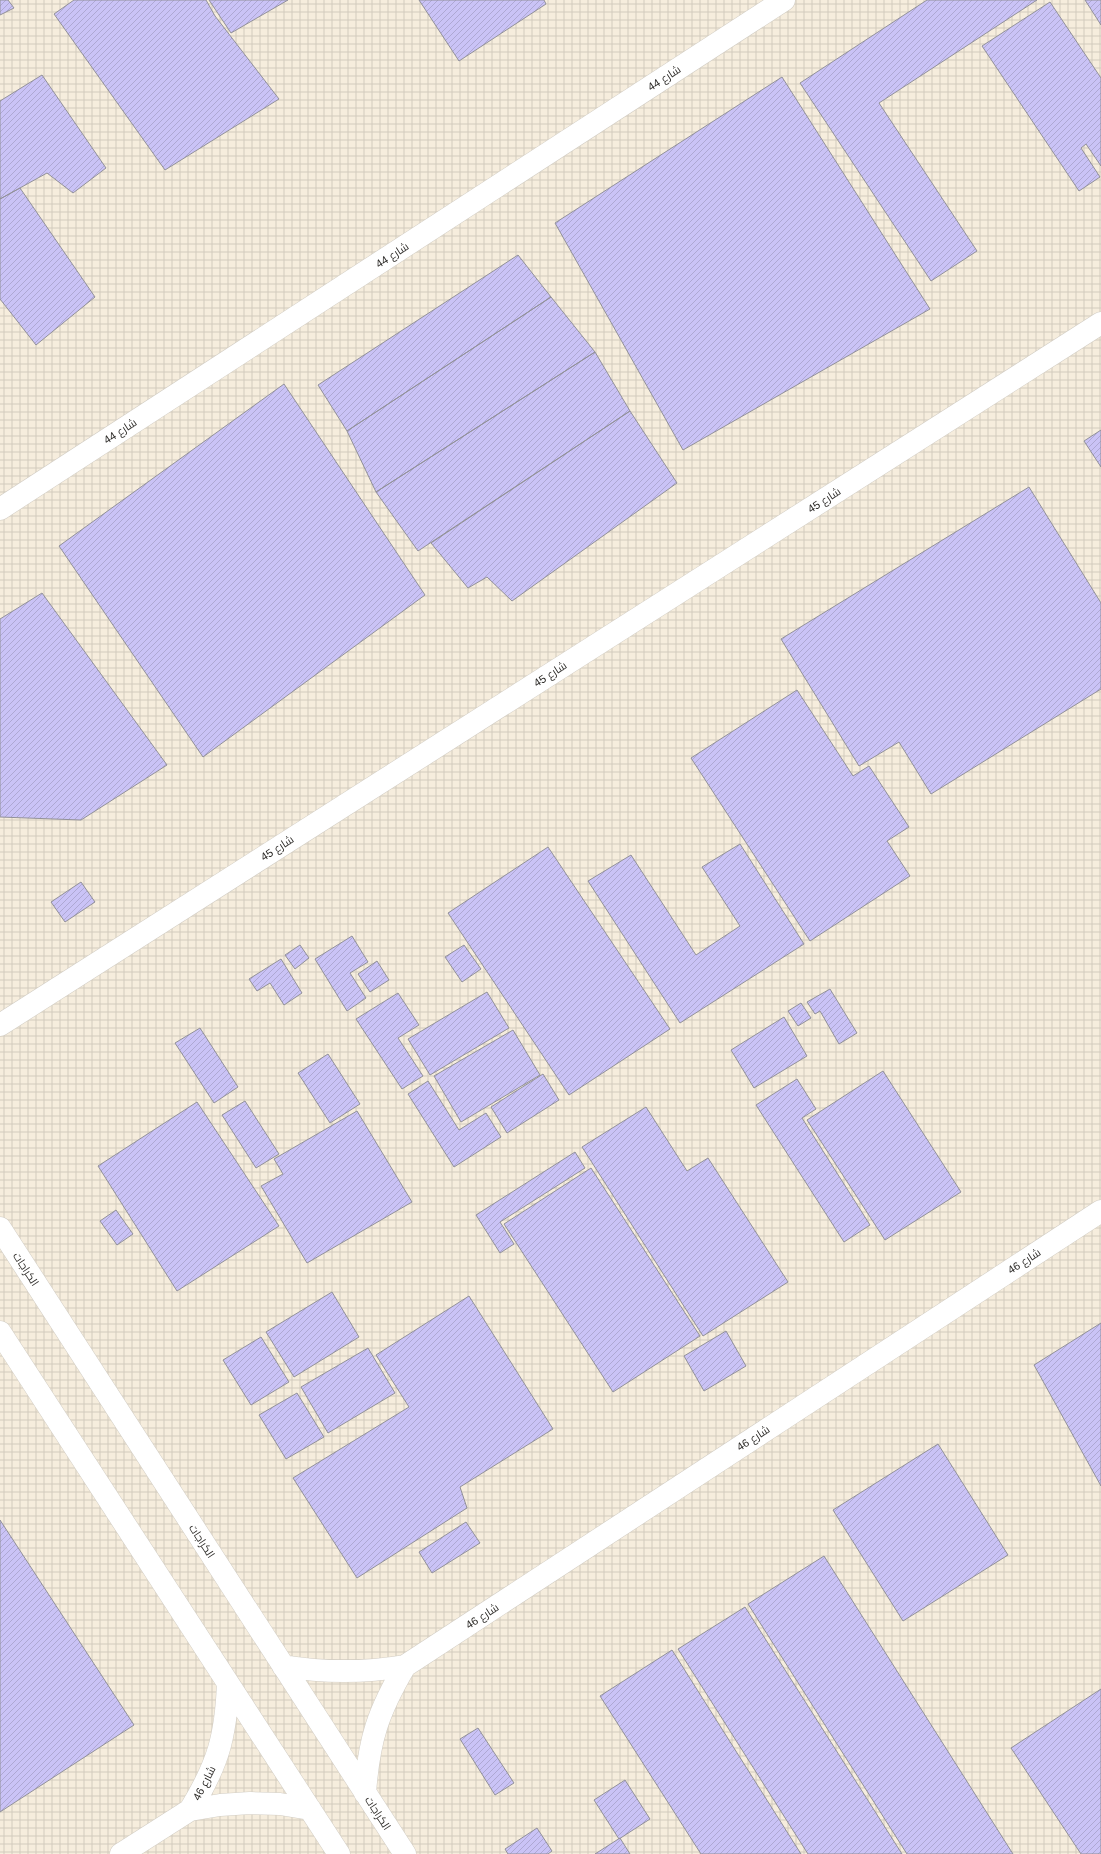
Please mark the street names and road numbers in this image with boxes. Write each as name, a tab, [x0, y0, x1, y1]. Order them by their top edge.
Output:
street label: شارع 44	[645, 63, 684, 95]
street label: شارع 44	[373, 240, 412, 272]
street label: شارع 44	[101, 416, 140, 448]
street label: شارع 45	[805, 485, 844, 517]
street label: شارع 45	[531, 659, 570, 691]
street label: شارع 45	[258, 833, 297, 865]
street label: شارع 46	[1005, 1246, 1044, 1278]
street label: الكراجات	[10, 1250, 41, 1289]
street label: شارع 46	[734, 1423, 773, 1455]
street label: الكراجات	[186, 1522, 217, 1561]
street label: شارع 46	[463, 1601, 502, 1633]
street label: شارع 46	[190, 1764, 219, 1803]
street label: الكراجات	[362, 1794, 393, 1833]

